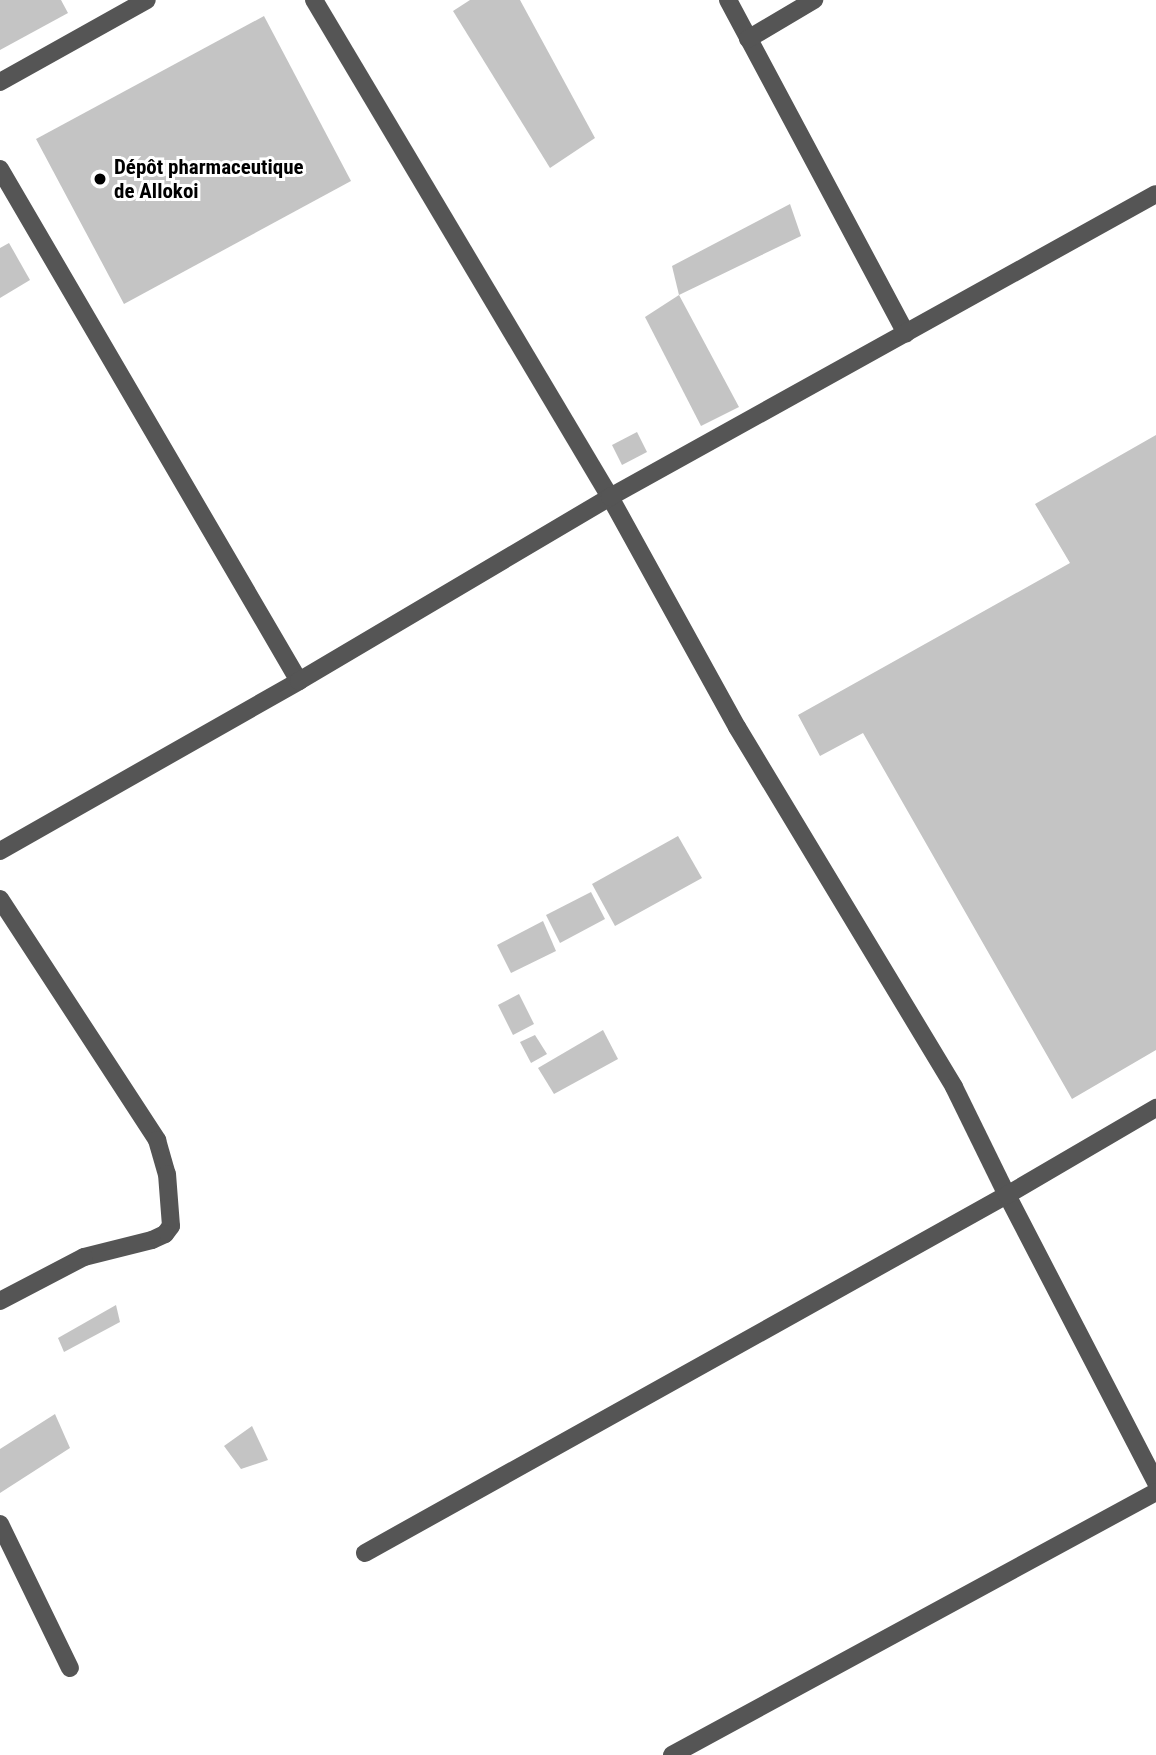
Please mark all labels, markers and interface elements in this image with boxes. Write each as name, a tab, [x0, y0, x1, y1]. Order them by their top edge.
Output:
place label: Dépôt pharmaceutique de Allokoi	[114, 154, 304, 204]
marker: Dépôt pharmaceutique de Allokoi	[92, 171, 108, 187]

